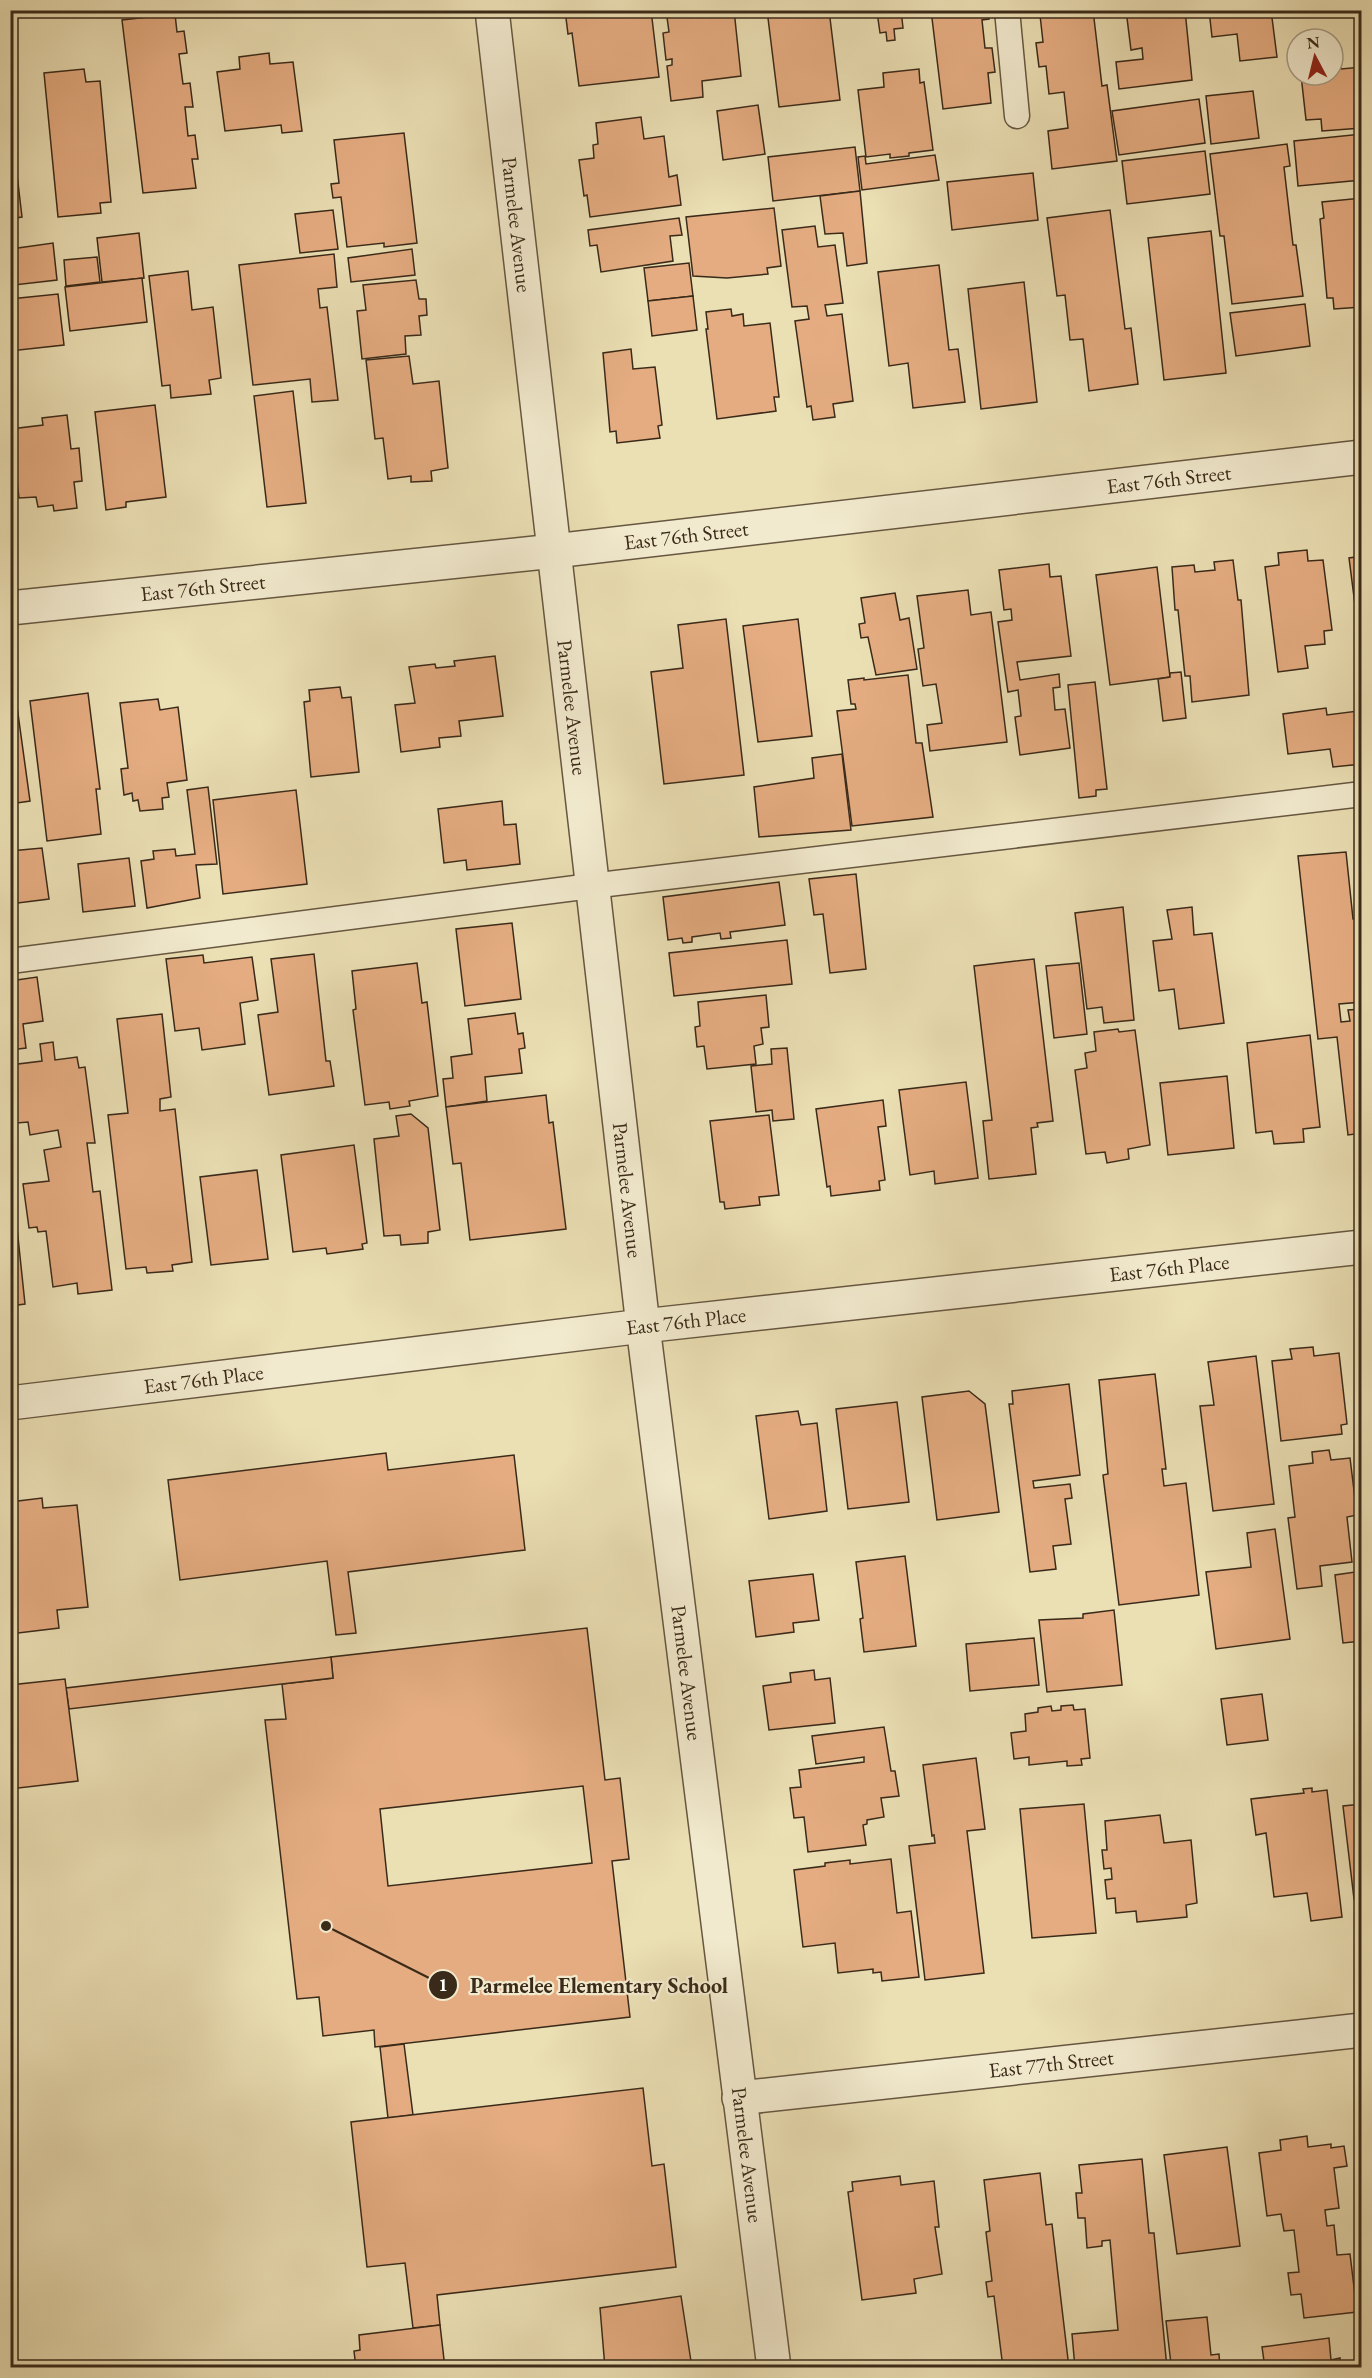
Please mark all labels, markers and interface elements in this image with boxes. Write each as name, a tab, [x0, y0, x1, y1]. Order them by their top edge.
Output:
north arrow	[1285, 27, 1345, 87]
text: N	[1306, 31, 1321, 54]
street label: Parmelee Avenue	[496, 155, 538, 294]
street label: East 76th Street	[1105, 458, 1233, 500]
street label: East 76th Street	[622, 514, 750, 556]
street label: East 76th Street	[139, 567, 267, 607]
street label: Parmelee Avenue	[551, 638, 594, 777]
street label: Parmelee Avenue	[607, 1121, 649, 1259]
street label: East 76th Place	[1108, 1248, 1230, 1288]
street label: East 76th Place	[625, 1301, 747, 1341]
street label: East 76th Place	[142, 1358, 265, 1400]
street label: Parmelee Avenue	[665, 1603, 709, 1742]
callout: Parmelee Elementary School	[428, 1965, 740, 2005]
text: Parmelee Elementary School	[470, 1971, 728, 2000]
text: 1	[438, 1973, 448, 1996]
street label: East 77th Street	[987, 2043, 1115, 2084]
street label: Parmelee Avenue	[726, 2085, 770, 2224]

